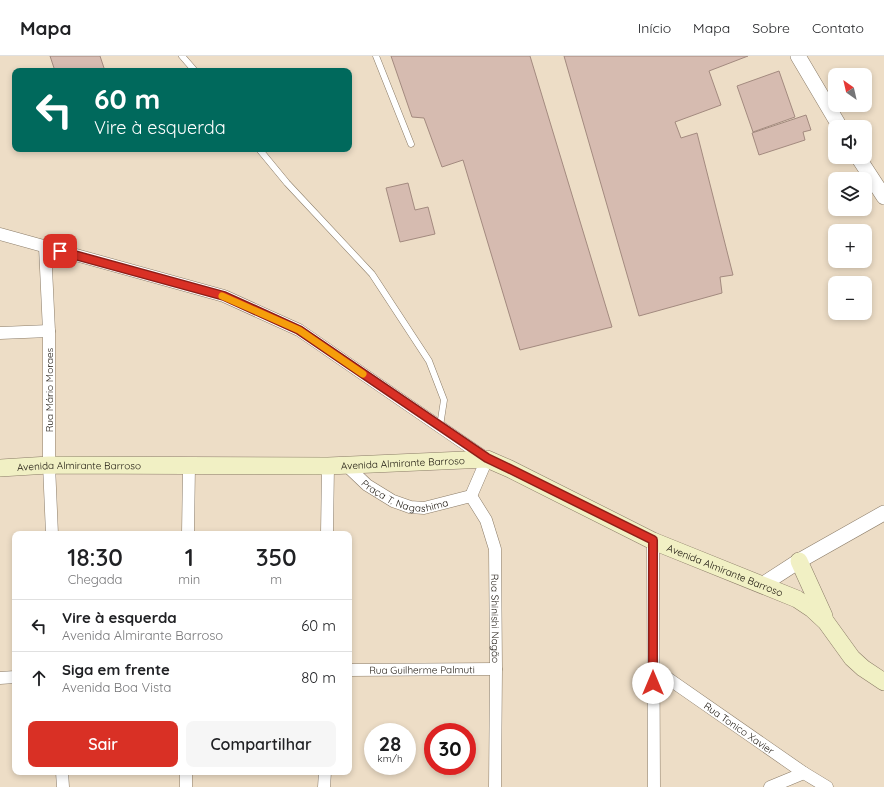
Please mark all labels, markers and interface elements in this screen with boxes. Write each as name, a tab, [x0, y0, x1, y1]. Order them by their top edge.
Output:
text: Mapa	[20, 16, 71, 40]
text: Início	[638, 19, 671, 37]
text: Mapa	[693, 19, 730, 37]
text: Sobre	[752, 19, 790, 37]
text: Contato	[812, 19, 864, 37]
north arrow	[828, 68, 872, 112]
map controls	[828, 68, 872, 320]
text: 60 m	[94, 81, 160, 116]
icon: left	[28, 84, 80, 136]
text: Vire à esquerda	[94, 116, 226, 139]
button: sound	[828, 120, 872, 164]
button: layers	[828, 172, 872, 216]
button: +	[828, 224, 872, 268]
pin	[43, 234, 77, 268]
icon: arrive	[49, 240, 71, 262]
button: −	[828, 276, 872, 320]
street label: Rua Mário Moraes	[43, 347, 56, 432]
street label: Avenida Almirante Barroso	[341, 453, 465, 472]
street label: Avenida Almirante Barroso	[17, 458, 141, 473]
street label: Praça T. Nagashima	[359, 477, 450, 515]
street label: Avenida Almirante Barroso	[665, 541, 785, 599]
text: 18:30	[67, 542, 123, 572]
text: 1	[185, 542, 194, 572]
text: 350	[256, 542, 297, 572]
text: Chegada	[68, 571, 123, 587]
text: min	[178, 571, 200, 587]
text: m	[270, 571, 282, 587]
street label: Rua Shinishi Nagão	[489, 574, 502, 663]
text: Vire à esquerda	[62, 608, 177, 627]
icon: left	[28, 615, 50, 637]
text: 60 m	[301, 616, 336, 635]
text: Avenida Almirante Barroso	[62, 627, 223, 643]
text: Siga em frente	[62, 660, 170, 679]
position arrow	[632, 662, 674, 704]
street label: Rua Guilherme Palmuti	[369, 663, 475, 676]
icon: ahead	[28, 667, 50, 689]
text: 80 m	[301, 668, 336, 687]
text: Avenida Boa Vista	[62, 679, 171, 695]
street label: Rua Tonico Xavier	[701, 699, 777, 757]
button: Sair	[28, 721, 178, 767]
button: Compartilhar	[186, 721, 336, 767]
speed limit sign: 30	[424, 723, 476, 775]
text: 28	[379, 731, 401, 756]
text: km/h	[377, 752, 403, 765]

